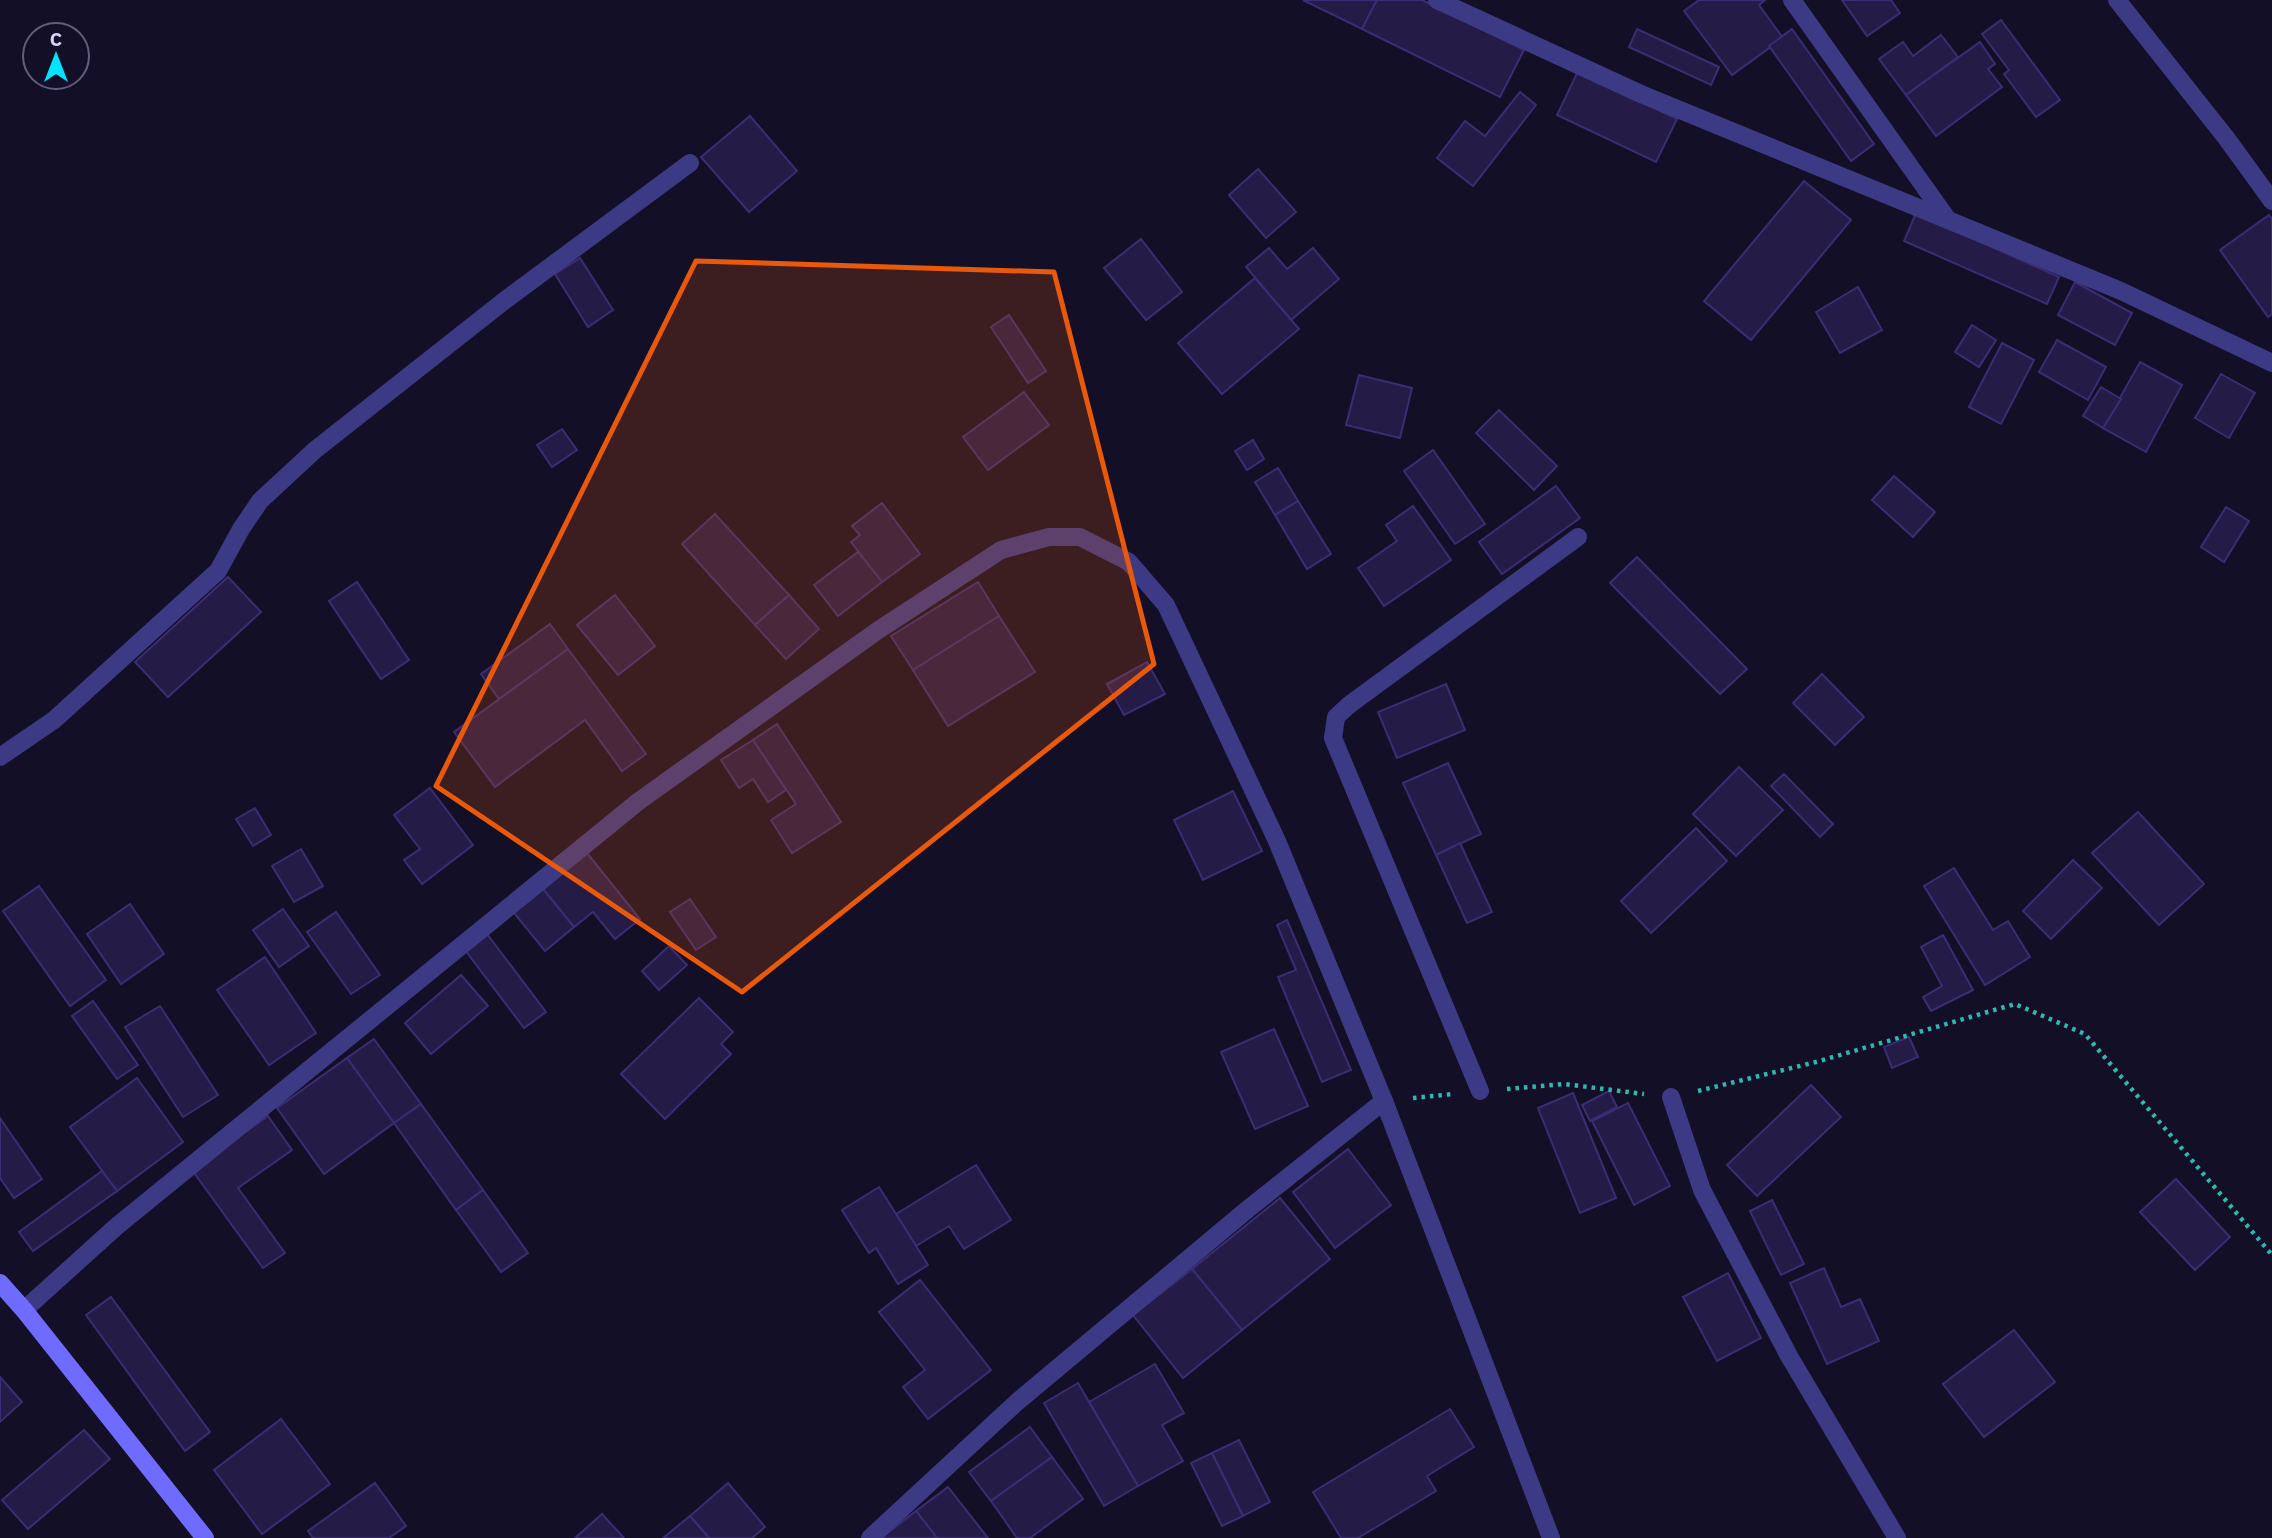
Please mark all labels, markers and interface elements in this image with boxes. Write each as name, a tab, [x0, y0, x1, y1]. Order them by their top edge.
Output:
north arrow	[21, 21, 91, 91]
text: С	[50, 27, 62, 51]

